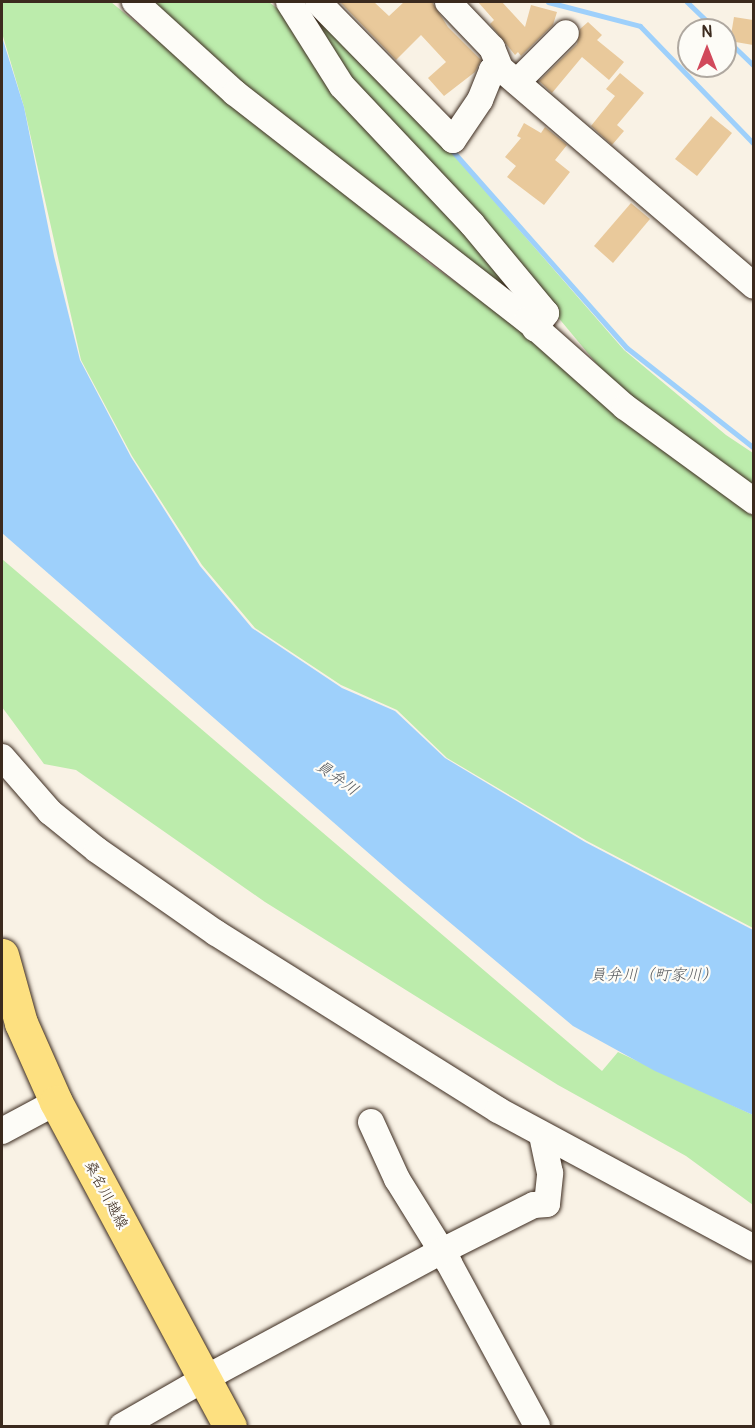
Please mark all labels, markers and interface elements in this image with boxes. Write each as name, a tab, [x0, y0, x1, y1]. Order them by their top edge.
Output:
north arrow	[677, 18, 737, 78]
text: N	[702, 22, 712, 42]
water label: 員弁川	[312, 756, 362, 800]
water label: 員弁川（町家川）	[590, 965, 718, 985]
street label: 桑名川越線	[80, 1158, 132, 1232]

